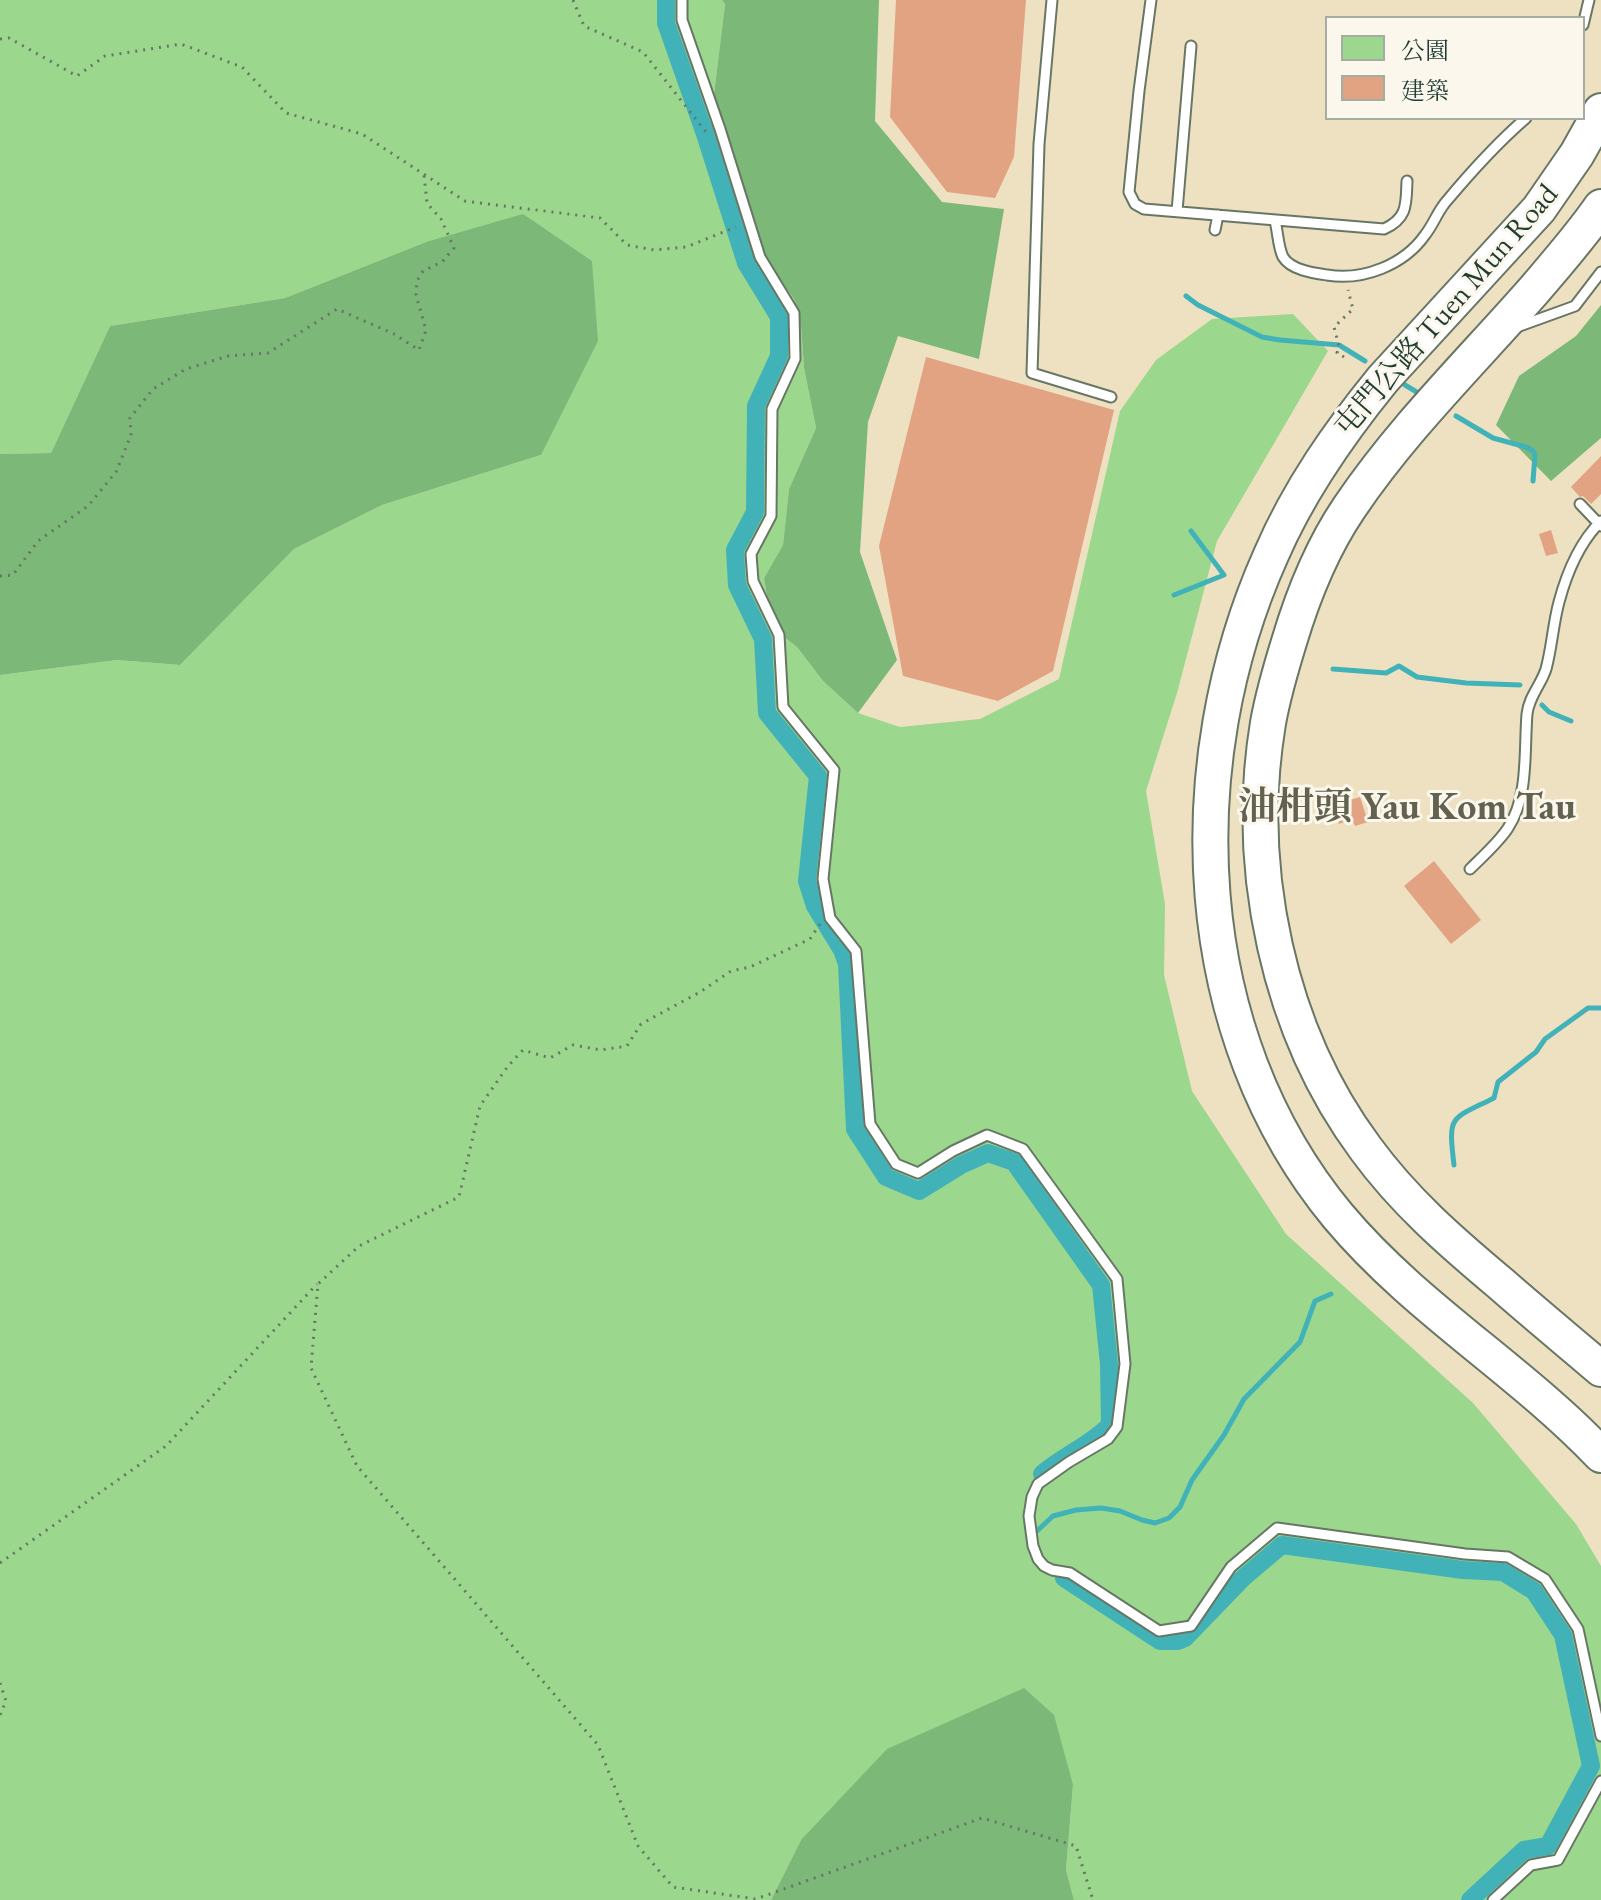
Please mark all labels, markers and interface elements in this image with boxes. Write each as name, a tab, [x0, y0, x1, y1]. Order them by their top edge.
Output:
legend	[1325, 16, 1585, 120]
text: 公園	[1401, 35, 1449, 66]
text: 建築	[1401, 75, 1449, 106]
street label: 屯門公路 Tuen Mun Road	[1327, 177, 1567, 445]
district label: 油柑頭 Yau Kom Tau	[1238, 786, 1576, 832]

